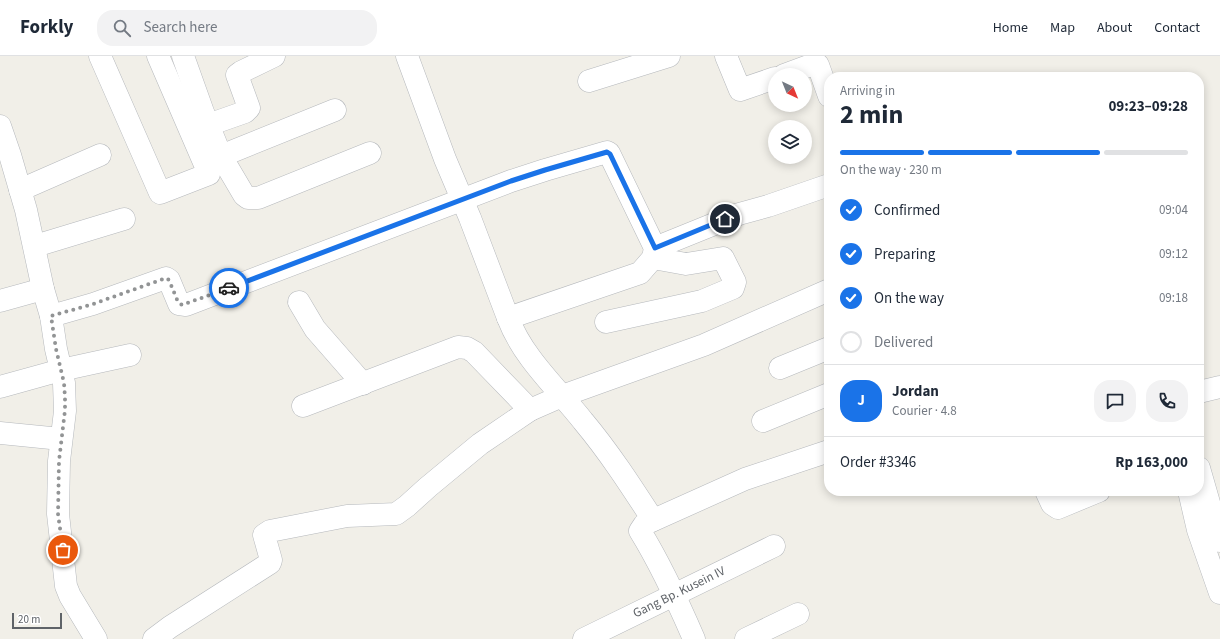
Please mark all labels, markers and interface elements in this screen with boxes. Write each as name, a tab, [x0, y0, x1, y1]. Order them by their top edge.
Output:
search box	[97, 10, 377, 46]
text: Forkly	[20, 14, 73, 41]
icon: search	[111, 17, 133, 39]
text: Search here	[143, 17, 217, 38]
text: Home	[993, 18, 1028, 38]
text: Map	[1050, 18, 1075, 38]
text: About	[1097, 18, 1132, 38]
text: Contact	[1154, 18, 1200, 38]
north arrow	[768, 68, 812, 112]
map controls	[768, 68, 812, 164]
text: Arriving in	[840, 82, 895, 100]
text: 2 min	[840, 96, 903, 133]
text: 09:23–09:28	[1108, 96, 1188, 117]
button: layers	[768, 120, 812, 164]
text: On the way · 230 m	[840, 161, 942, 179]
icon: check	[840, 199, 862, 221]
text: Confirmed	[874, 200, 940, 221]
text: 09:04	[1159, 201, 1188, 219]
pin	[708, 202, 742, 236]
icon: home	[714, 208, 736, 230]
icon: check	[840, 243, 862, 265]
text: Preparing	[874, 244, 935, 265]
text: 09:12	[1159, 245, 1188, 263]
courier	[209, 268, 249, 308]
icon: car	[218, 277, 240, 299]
icon: check	[840, 287, 862, 309]
text: On the way	[874, 288, 944, 309]
text: 09:18	[1159, 289, 1188, 307]
text: Delivered	[874, 332, 933, 353]
button: chat	[1094, 380, 1136, 422]
button: phone	[1146, 380, 1188, 422]
text: Jordan	[892, 381, 939, 402]
text: J	[857, 390, 865, 411]
text: Courier · 4.8	[892, 402, 957, 420]
text: Order #3346	[840, 452, 916, 473]
text: Rp 163,000	[1115, 452, 1188, 473]
pin	[46, 533, 80, 567]
icon: bag	[52, 539, 74, 561]
street label: Gang Bp. Kusein IV	[630, 562, 728, 622]
scale bar	[12, 611, 62, 630]
text: 20 m	[18, 612, 40, 627]

